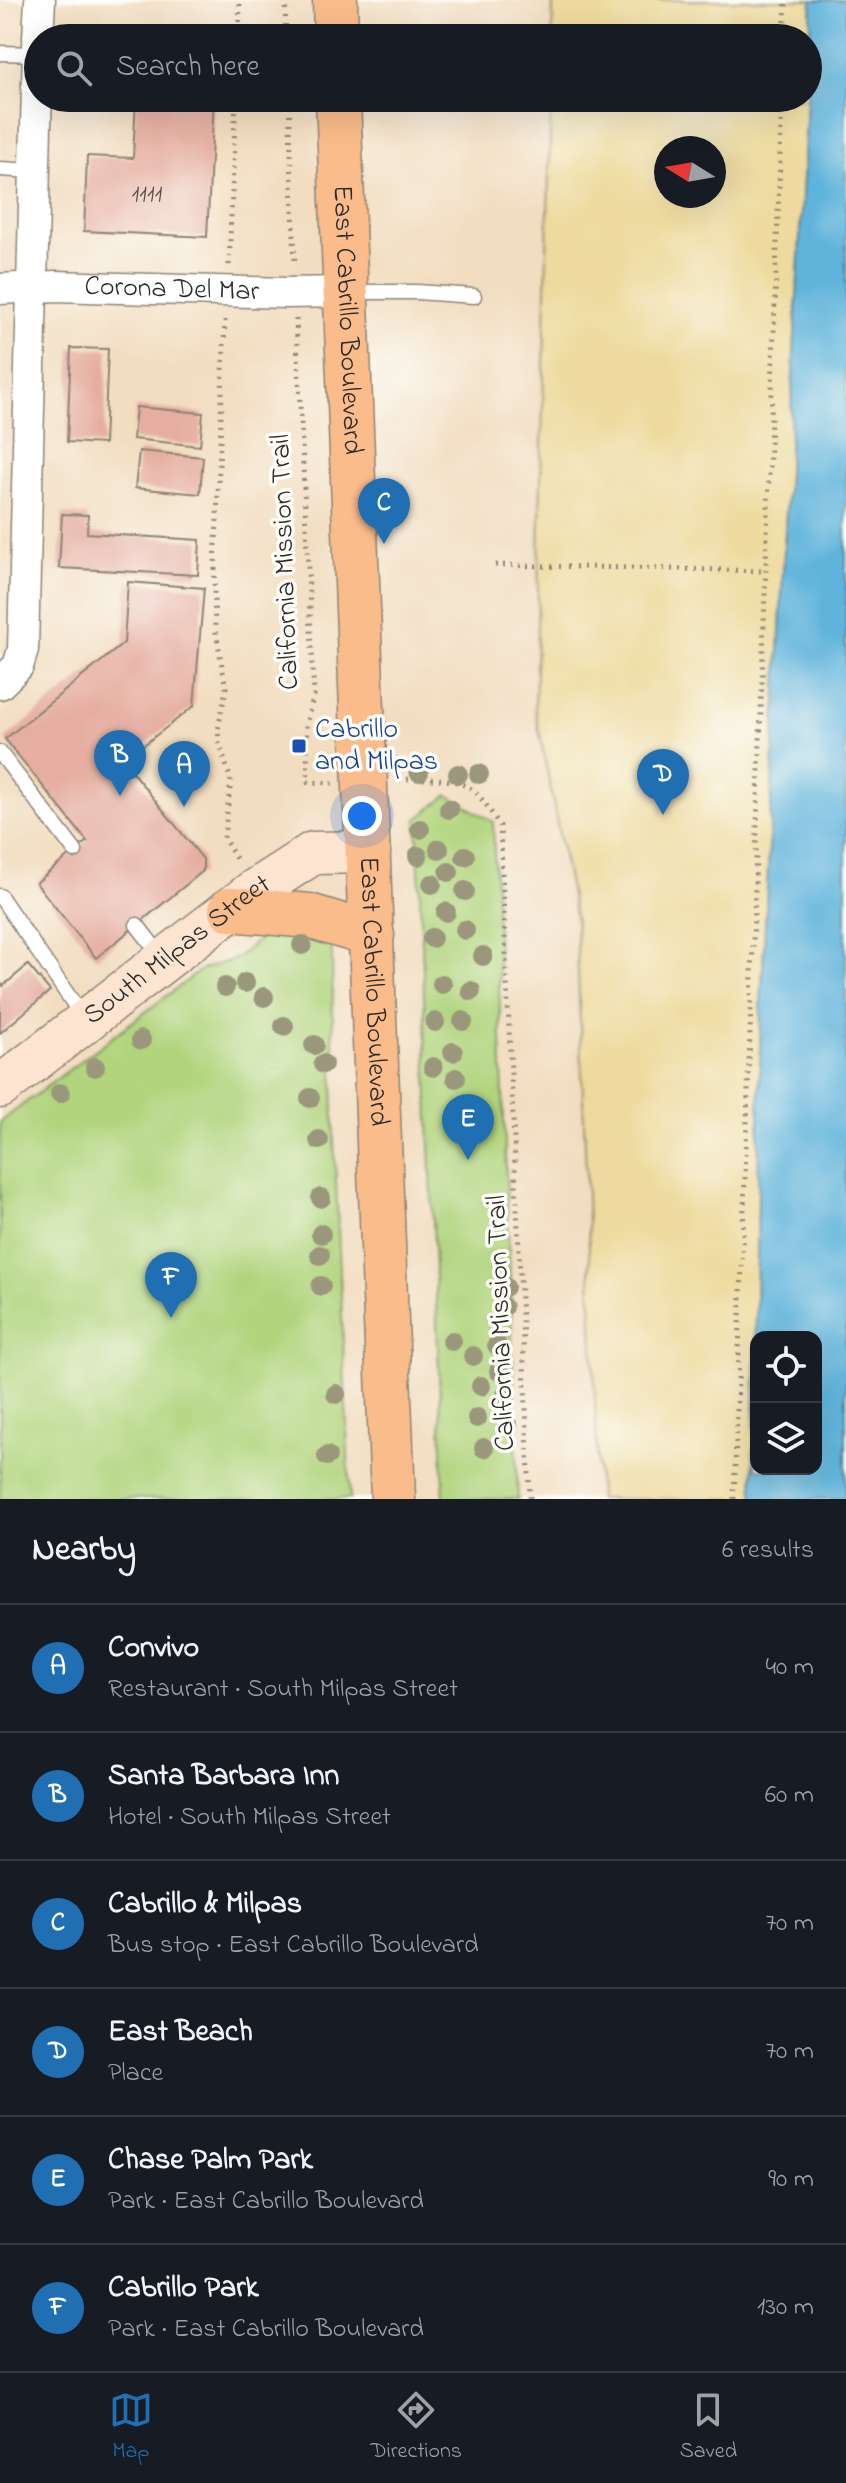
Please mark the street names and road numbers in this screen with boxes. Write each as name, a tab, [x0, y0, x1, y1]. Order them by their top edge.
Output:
street label: East Cabrillo Boulevard	[321, 184, 372, 456]
street label: Corona Del Mar	[84, 266, 260, 313]
street label: California Mission Trail	[261, 433, 311, 691]
street label: East Cabrillo Boulevard	[347, 856, 399, 1127]
street label: South Milpas Street	[75, 865, 279, 1036]
street label: California Mission Trail	[477, 1194, 527, 1452]

